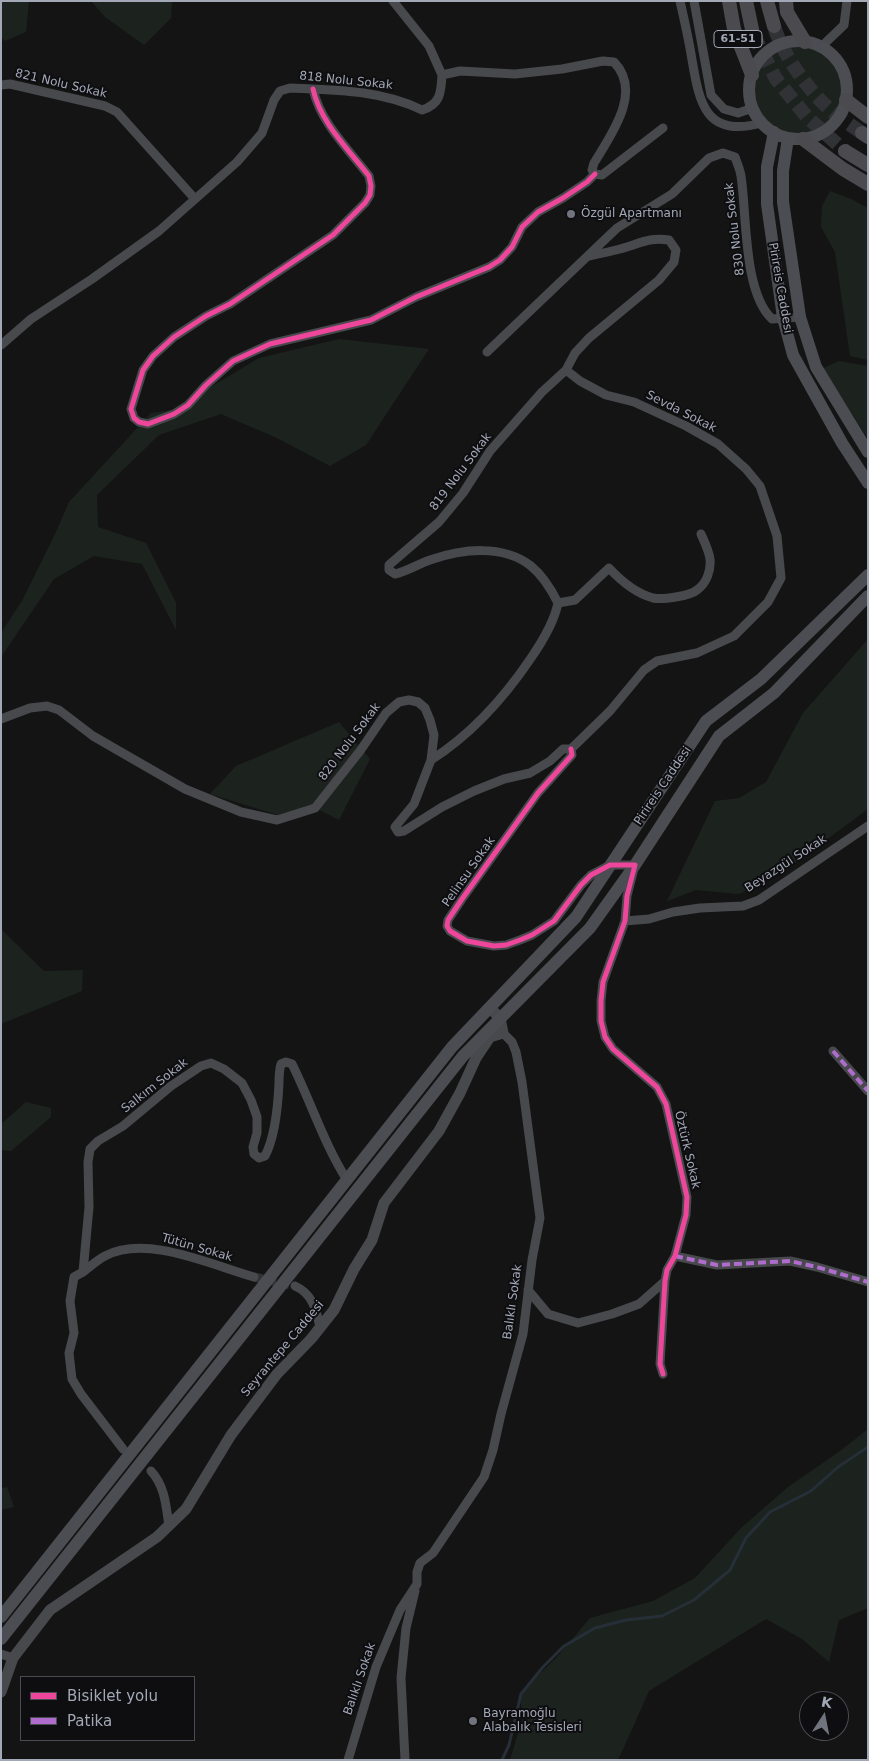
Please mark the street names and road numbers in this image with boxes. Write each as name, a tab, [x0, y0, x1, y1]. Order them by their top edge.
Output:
road number: 61-51	[714, 30, 762, 48]
street label: 821 Nolu Sokak	[14, 66, 108, 102]
street label: 818 Nolu Sokak	[299, 69, 393, 93]
street label: 830 Nolu Sokak	[722, 182, 748, 276]
street label: Pirireis Caddesi	[765, 241, 795, 335]
street label: Sevda Sokak	[643, 388, 719, 436]
street label: 819 Nolu Sokak	[427, 430, 495, 514]
street label: 820 Nolu Sokak	[316, 700, 384, 784]
street label: Pirireis Caddesi	[631, 744, 695, 828]
street label: Beyazgül Sokak	[742, 832, 830, 896]
street label: Pelinsu Sokak	[440, 834, 498, 910]
street label: Salkım Sokak	[119, 1056, 191, 1116]
street label: Öztürk Sokak	[671, 1110, 703, 1190]
street label: Tütün Sokak	[160, 1231, 234, 1265]
street label: Balıklı Sokak	[501, 1264, 525, 1340]
street label: Seyrantepe Caddesi	[239, 1298, 327, 1400]
street label: Balıklı Sokak	[341, 1641, 379, 1717]

